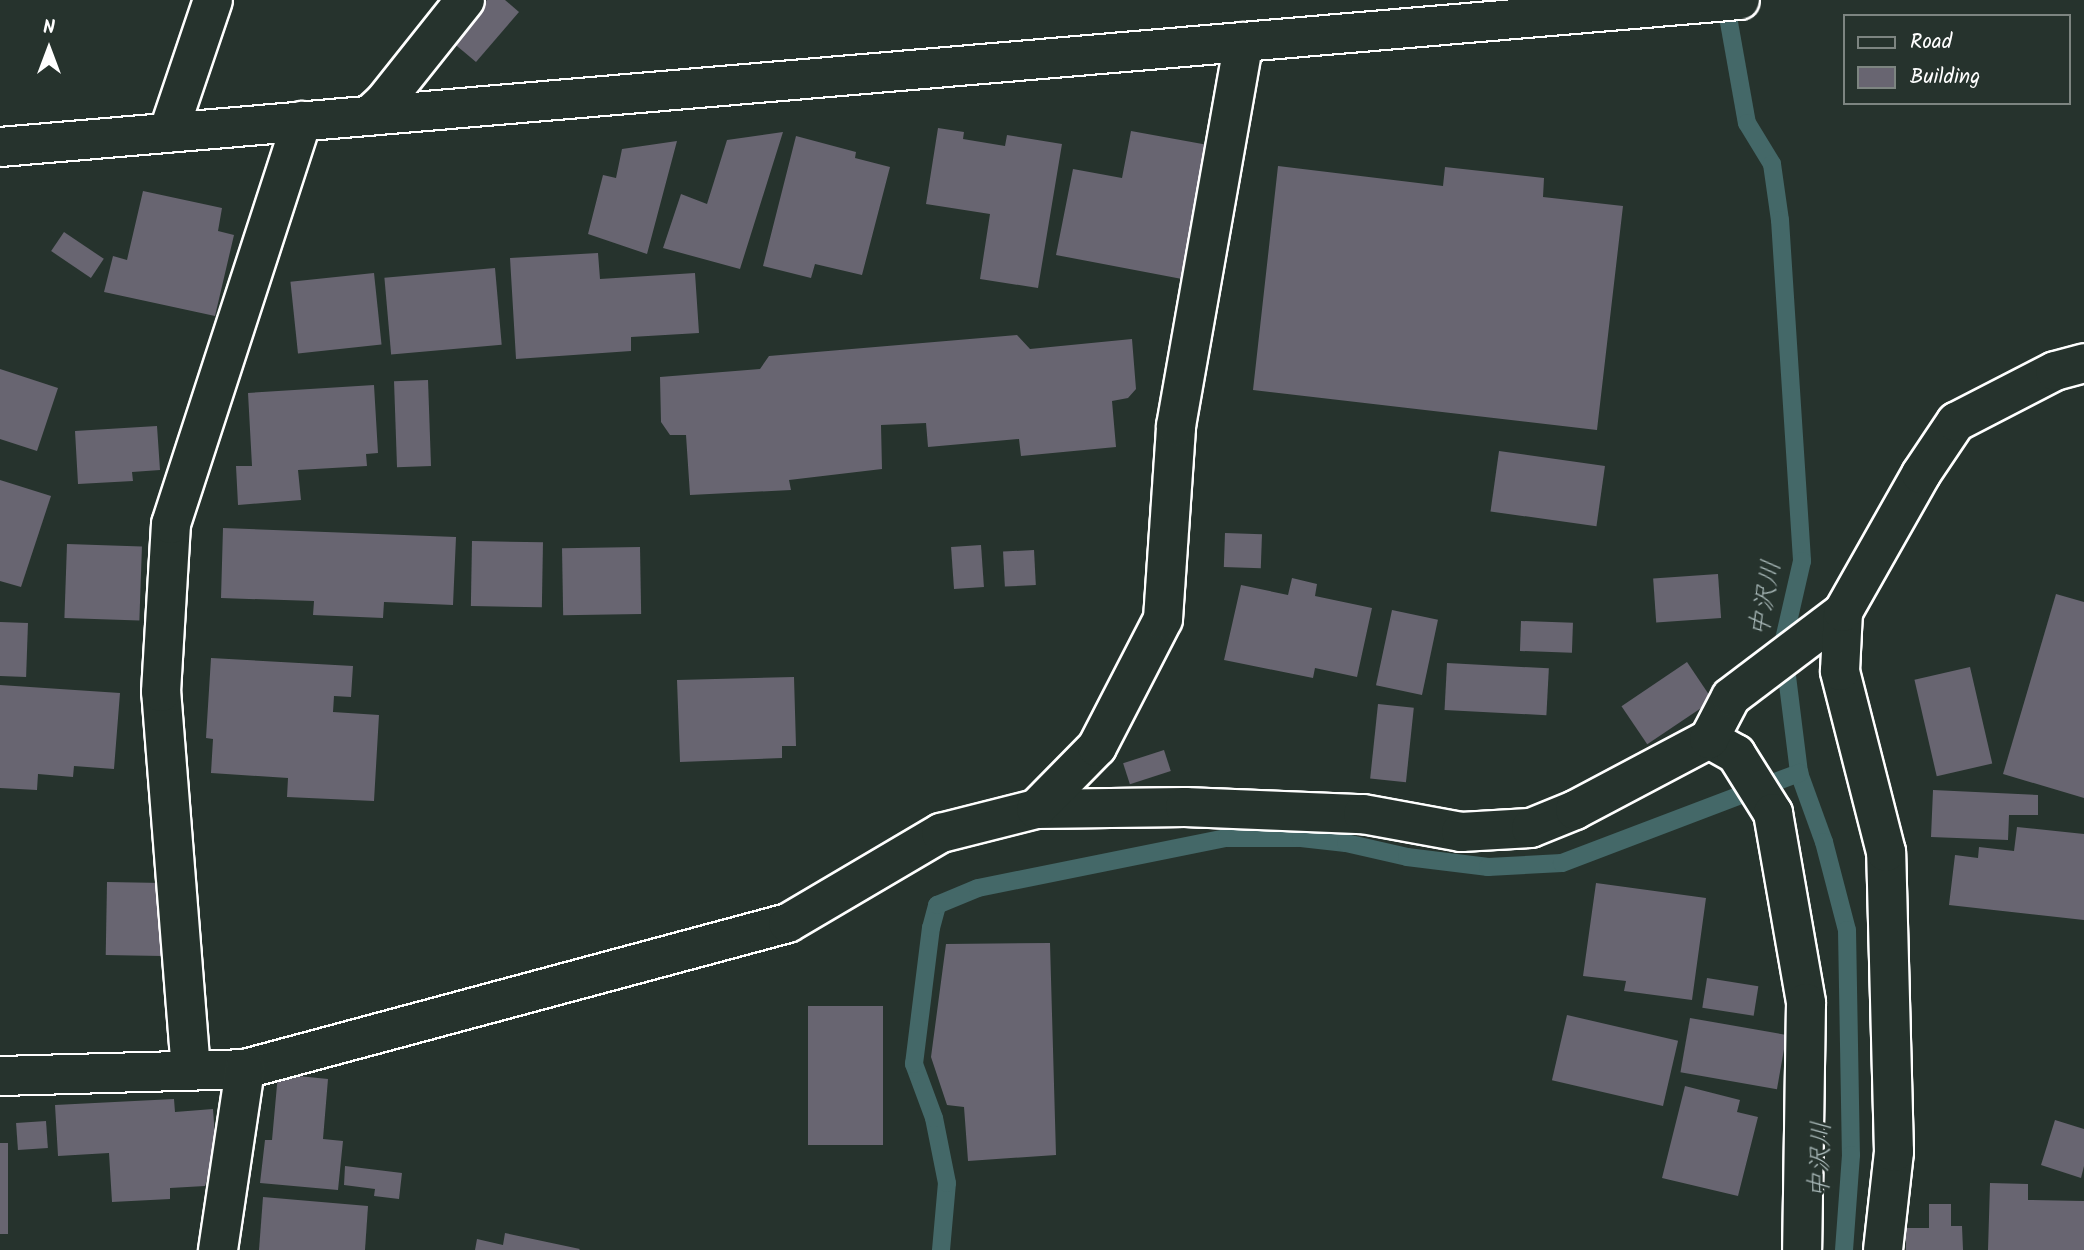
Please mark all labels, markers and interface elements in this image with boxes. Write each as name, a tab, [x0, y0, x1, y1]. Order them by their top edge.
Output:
text: N	[43, 13, 55, 43]
north arrow	[14, 14, 84, 84]
legend	[1842, 14, 2070, 105]
text: Road	[1910, 26, 1952, 59]
text: Building	[1910, 61, 1980, 94]
water label: 中沢川	[1745, 558, 1789, 640]
water label: 中沢川	[1805, 1120, 1839, 1200]

